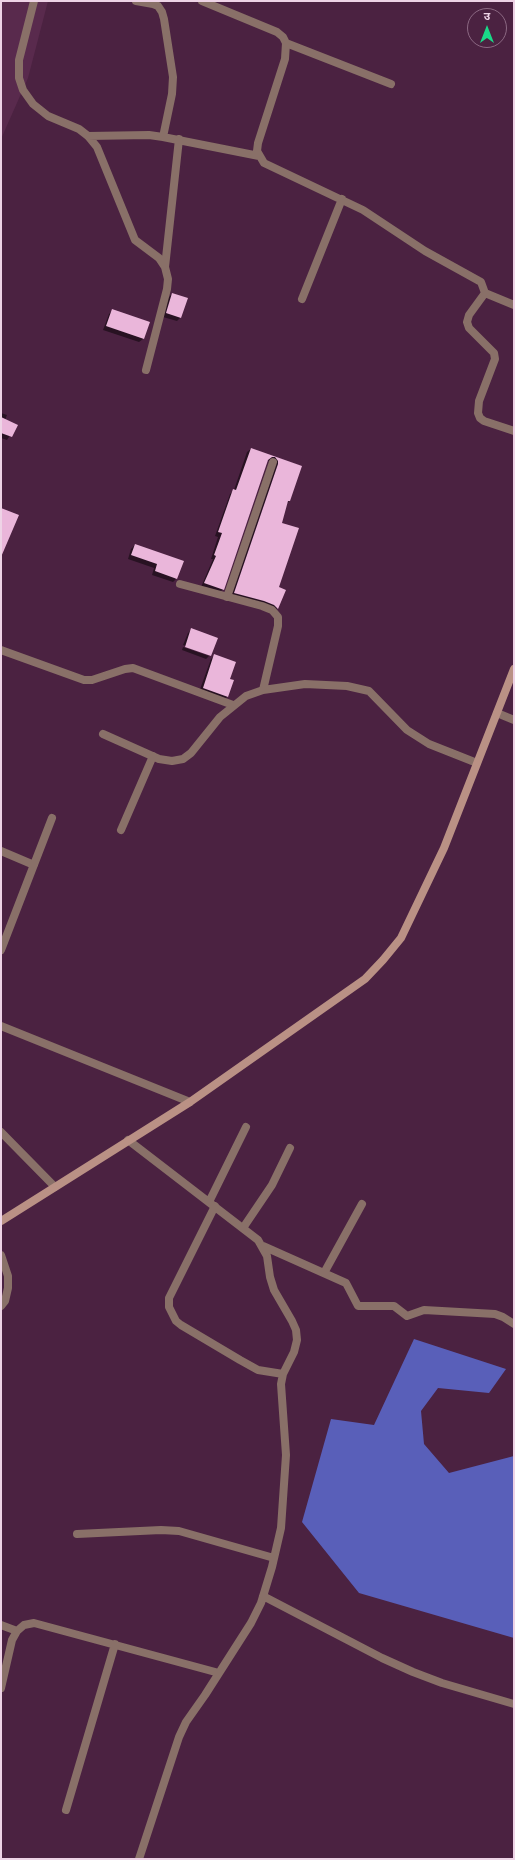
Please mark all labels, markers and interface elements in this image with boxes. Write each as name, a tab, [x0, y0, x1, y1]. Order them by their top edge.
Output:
north arrow	[467, 8, 507, 48]
text: उ	[484, 10, 490, 23]

